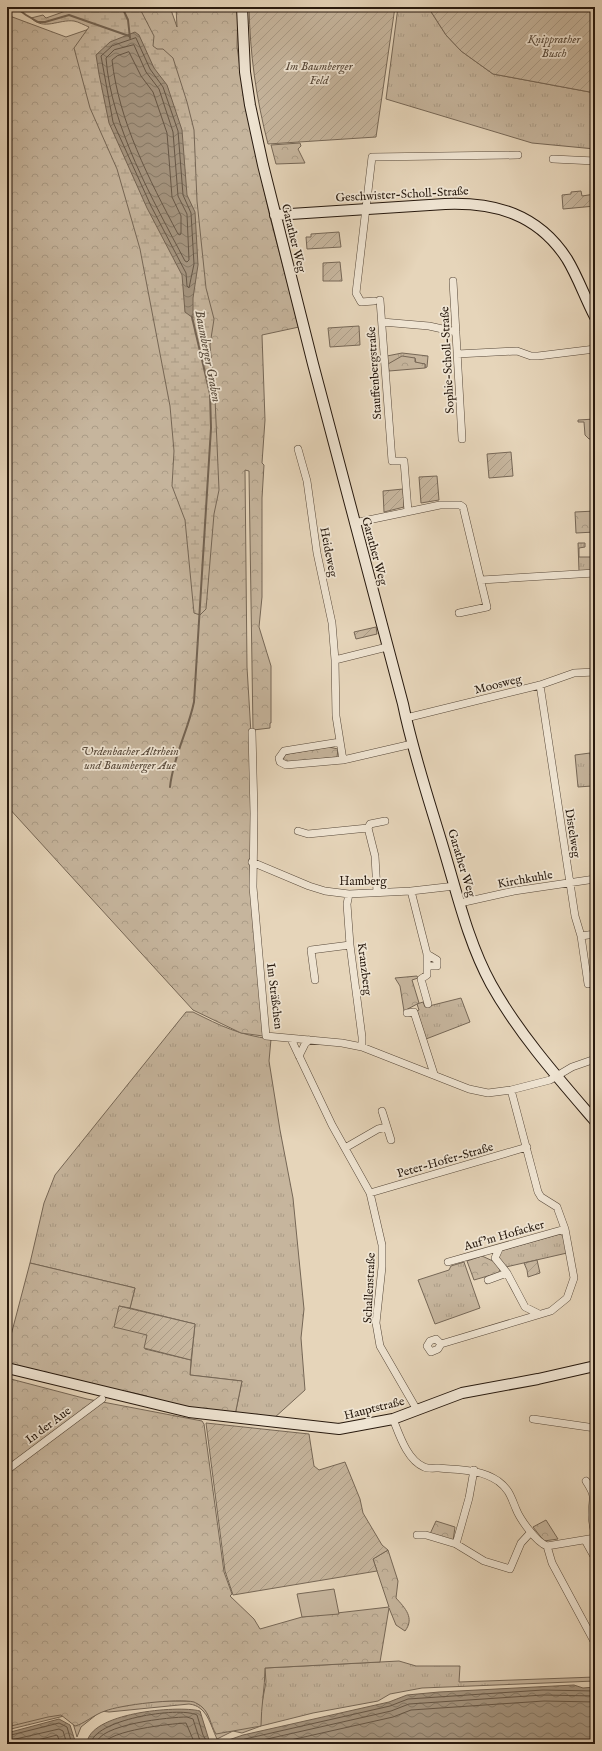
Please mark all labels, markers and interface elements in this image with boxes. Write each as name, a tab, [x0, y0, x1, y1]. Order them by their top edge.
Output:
park label: Knipprather Busch	[527, 32, 581, 61]
park label: Im Baumberger Feld	[284, 59, 354, 88]
street label: Geschwister-Scholl-Straße	[335, 183, 469, 205]
street label: Garather Weg	[278, 202, 309, 274]
street label: Sophie-Scholl-Straße	[437, 305, 459, 414]
water label: Baumberger Graben	[189, 309, 225, 404]
street label: Stauffenbergstraße	[364, 325, 385, 420]
street label: Garather Weg	[358, 515, 391, 587]
street label: Heideweg	[316, 526, 341, 579]
street label: Moosweg	[473, 671, 524, 698]
park label: Urdenbacher Altrhein und Baumberger Aue	[81, 744, 179, 774]
street label: Distelweg	[561, 807, 584, 859]
street label: Garather Weg	[444, 827, 479, 899]
street label: Kirchkuhle	[496, 867, 554, 892]
street label: Hamberg	[339, 874, 387, 889]
street label: Kranzberg	[354, 942, 375, 997]
street label: Im Sträßchen	[263, 962, 286, 1031]
street label: Peter-Hofer-Straße	[395, 1139, 496, 1181]
street label: Auf'm Hofacker	[461, 1217, 547, 1254]
street label: Schallenstraße	[360, 1252, 379, 1324]
street label: Hauptstraße	[342, 1394, 407, 1424]
street label: In der Aue	[23, 1403, 74, 1447]

